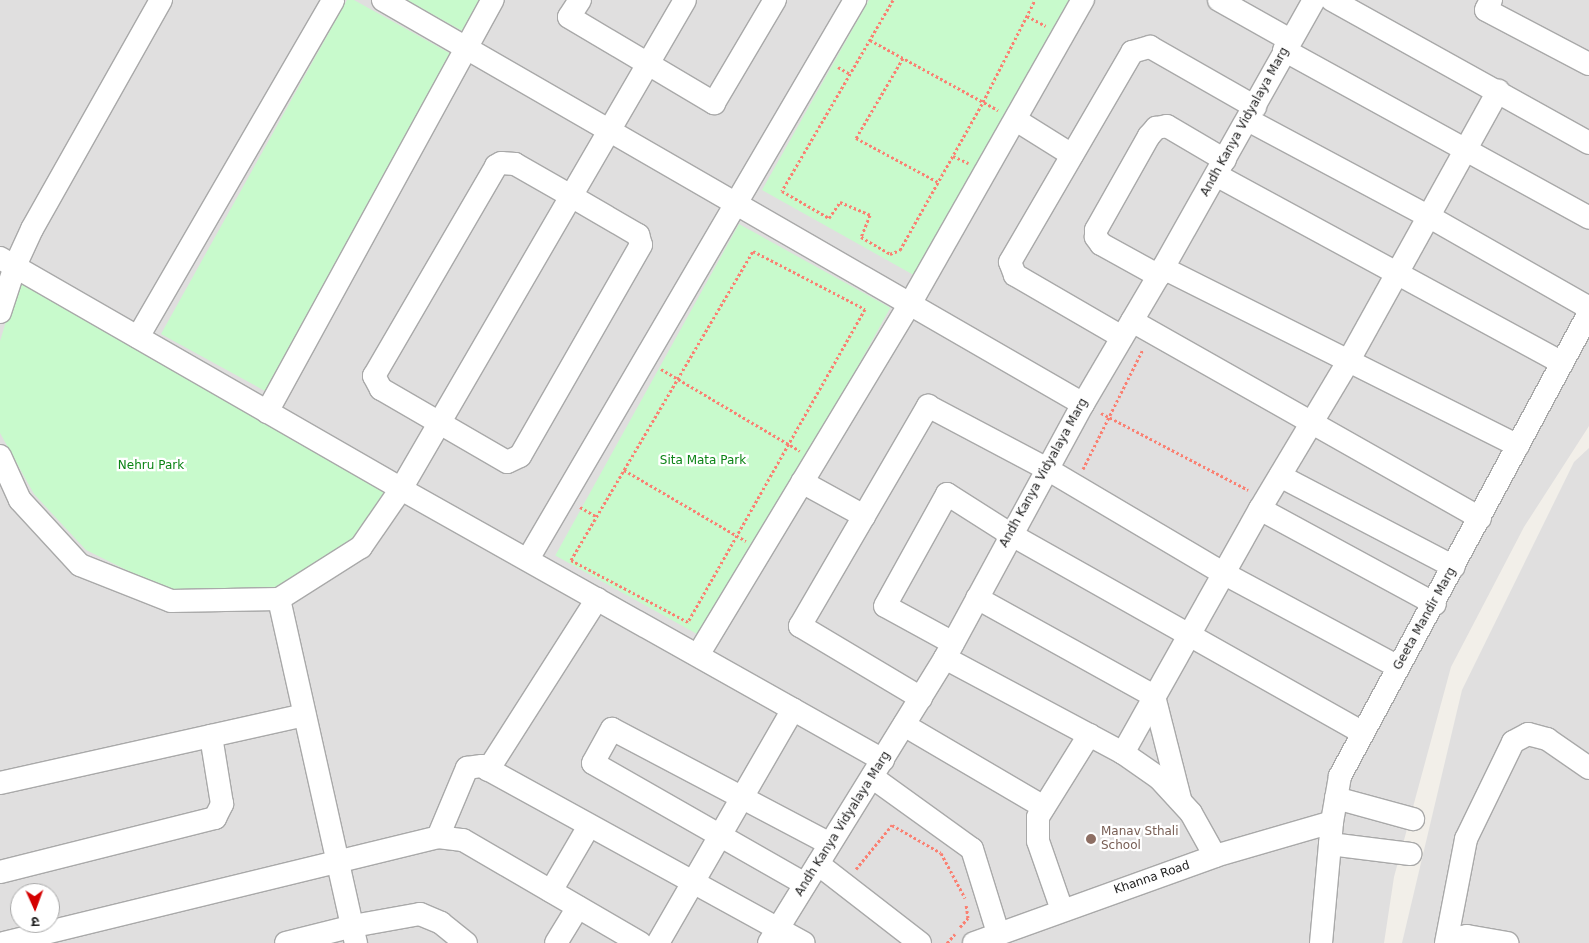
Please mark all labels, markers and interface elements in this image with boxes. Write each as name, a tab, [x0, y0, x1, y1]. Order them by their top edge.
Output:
street label: Andh Kanya Vidyalaya Marg	[1198, 45, 1292, 199]
street label: Andh Kanya Vidyalaya Marg	[997, 396, 1091, 550]
park label: Sita Mata Park	[660, 454, 746, 468]
park label: Nehru Park	[118, 459, 184, 473]
street label: Geeta Mandir Marg	[1391, 565, 1459, 673]
street label: Andh Kanya Vidyalaya Marg	[792, 749, 894, 899]
place label: Manav Sthali School	[1101, 825, 1179, 853]
marker: Manav Sthali School	[1085, 833, 1097, 845]
street label: Khanna Road	[1112, 858, 1192, 898]
north arrow	[10, 883, 60, 933]
text: उ	[31, 914, 40, 930]

